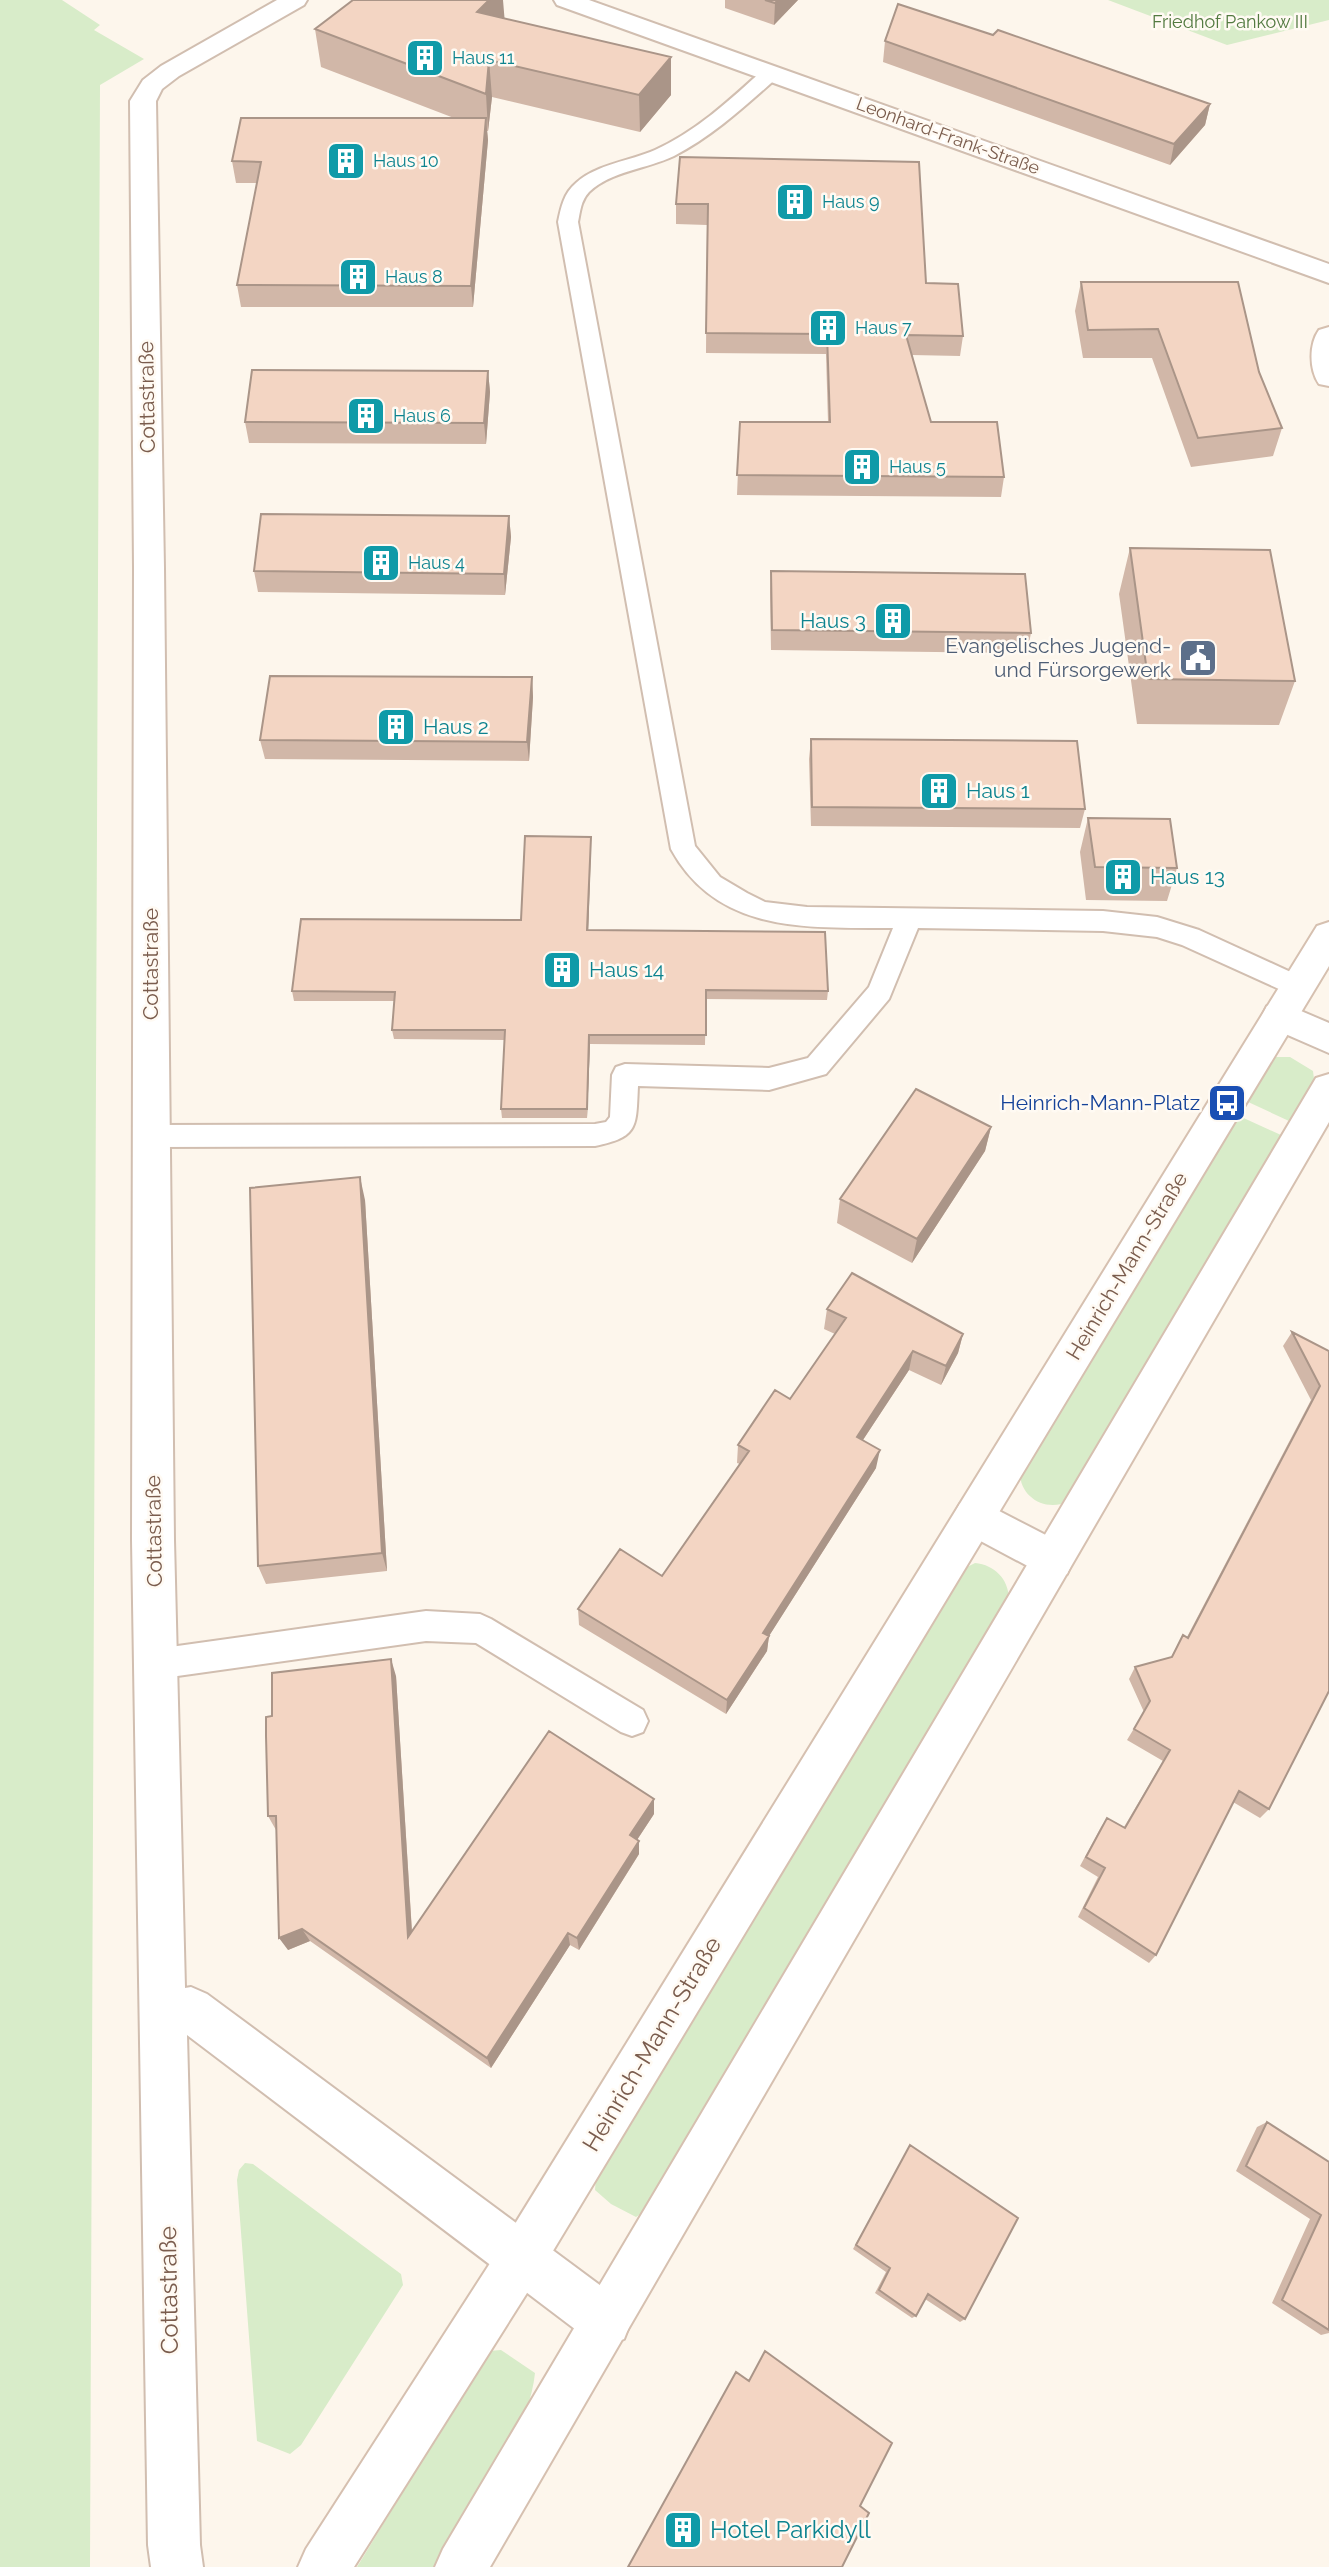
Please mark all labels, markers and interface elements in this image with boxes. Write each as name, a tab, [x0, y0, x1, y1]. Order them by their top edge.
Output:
park label: Friedhof Pankow III	[1152, 11, 1308, 32]
building icon: Haus 11	[404, 37, 446, 79]
place label: Haus 11	[452, 47, 515, 68]
street label: Leonhard-Frank-Straße	[854, 93, 1043, 179]
building icon: Haus 10	[325, 140, 367, 182]
place label: Haus 10	[373, 150, 439, 171]
building icon: Haus 9	[774, 181, 816, 223]
place label: Haus 9	[822, 191, 880, 212]
building icon: Haus 8	[337, 256, 379, 298]
place label: Haus 8	[385, 266, 443, 287]
building icon: Haus 7	[807, 307, 849, 349]
place label: Haus 7	[855, 317, 912, 338]
street label: Cottastraße	[133, 341, 160, 453]
building icon: Haus 6	[345, 395, 387, 437]
place label: Haus 6	[393, 405, 451, 426]
building icon: Haus 5	[841, 446, 883, 488]
place label: Haus 5	[889, 456, 946, 477]
building icon: Haus 4	[360, 542, 402, 584]
place label: Haus 4	[408, 552, 465, 573]
building icon: Haus 3	[872, 600, 914, 642]
place label: Haus 3	[800, 608, 866, 633]
place label: Evangelisches Jugend- und Fürsorgewerk	[945, 633, 1171, 682]
public building icon: Evangelisches Jugend- und Fürsorgewerk	[1177, 637, 1219, 679]
building icon: Haus 2	[375, 706, 417, 748]
place label: Haus 2	[423, 714, 489, 739]
building icon: Haus 1	[918, 770, 960, 812]
place label: Haus 1	[966, 778, 1030, 803]
building icon: Haus 13	[1102, 856, 1144, 898]
place label: Haus 13	[1150, 864, 1225, 889]
street label: Cottastraße	[138, 908, 163, 1020]
building icon: Haus 14	[541, 949, 583, 991]
place label: Haus 14	[589, 957, 664, 982]
bus stop icon: Heinrich-Mann-Platz	[1206, 1082, 1248, 1124]
place label: Heinrich-Mann-Platz	[1000, 1090, 1200, 1115]
street label: Heinrich-Mann-Straße	[1061, 1167, 1193, 1364]
street label: Cottastraße	[140, 1475, 167, 1587]
street label: Heinrich-Mann-Straße	[576, 1931, 727, 2156]
street label: Cottastraße	[153, 2226, 184, 2354]
building icon: Hotel Parkidyll	[662, 2509, 704, 2551]
place label: Hotel Parkidyll	[710, 2515, 871, 2544]

